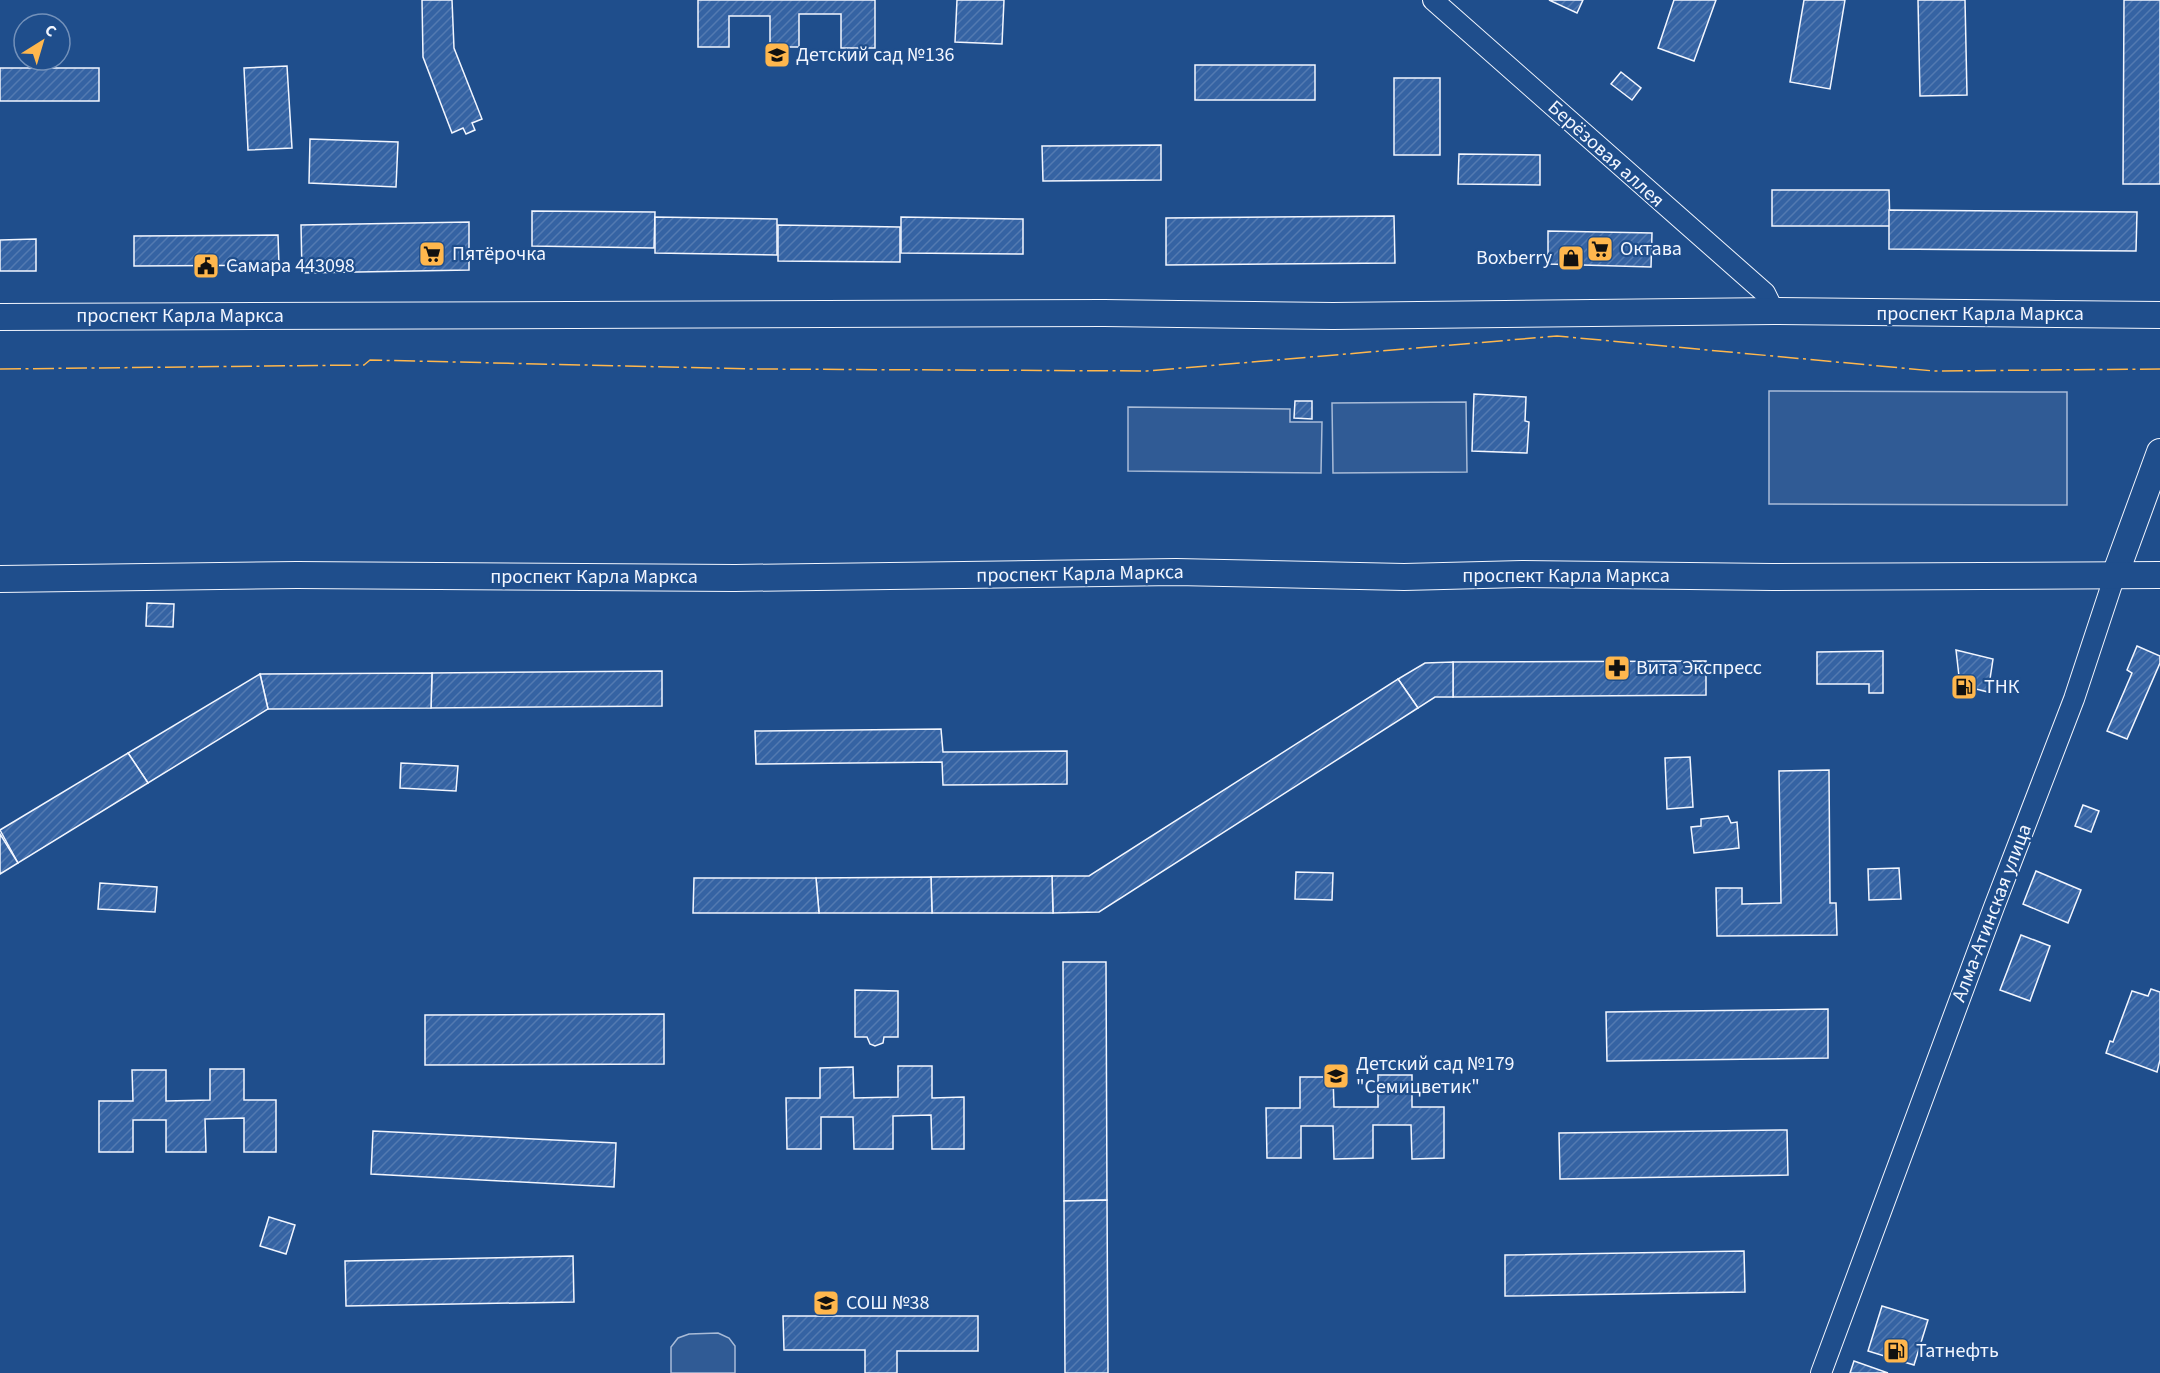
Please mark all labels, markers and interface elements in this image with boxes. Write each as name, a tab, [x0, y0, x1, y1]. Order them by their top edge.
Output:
north arrow	[12, 12, 72, 72]
text: С	[40, 19, 61, 42]
school or university icon: Детский сад №136	[762, 40, 792, 70]
place label: Детский сад №136	[796, 41, 955, 69]
street label: Берёзовая аллея	[1541, 94, 1671, 214]
supermarket icon: Октава	[1585, 234, 1615, 264]
place label: Октава	[1620, 235, 1682, 263]
supermarket icon: Пятёрочка	[417, 239, 447, 269]
place label: Пятёрочка	[452, 240, 546, 268]
shop icon: Boxberry	[1556, 243, 1586, 273]
place label: Boxberry	[1476, 244, 1553, 272]
public building icon: Самара 443098	[191, 251, 221, 281]
place label: Самара 443098	[226, 252, 355, 280]
street label: проспект Карла Маркса	[1876, 300, 2084, 328]
street label: проспект Карла Маркса	[76, 302, 284, 330]
street label: проспект Карла Маркса	[976, 558, 1184, 590]
street label: проспект Карла Маркса	[1462, 562, 1670, 590]
street label: проспект Карла Маркса	[490, 563, 698, 591]
pharmacy icon: Вита Экспресс	[1602, 653, 1632, 683]
place label: Вита Экспресс	[1636, 654, 1762, 682]
fuel station icon: ТНК	[1949, 672, 1979, 702]
place label: ТНК	[1984, 673, 2020, 701]
street label: Алма-Атинская улица	[1945, 820, 2039, 1006]
place label: Детский сад №179 "Семицветик"	[1356, 1050, 1515, 1101]
school or university icon: Детский сад №179 "Семицветик"	[1321, 1061, 1351, 1091]
school or university icon: СОШ №38	[811, 1288, 841, 1318]
place label: СОШ №38	[846, 1289, 929, 1317]
fuel station icon: Татнефть	[1881, 1336, 1911, 1366]
place label: Татнефть	[1916, 1337, 1999, 1365]

